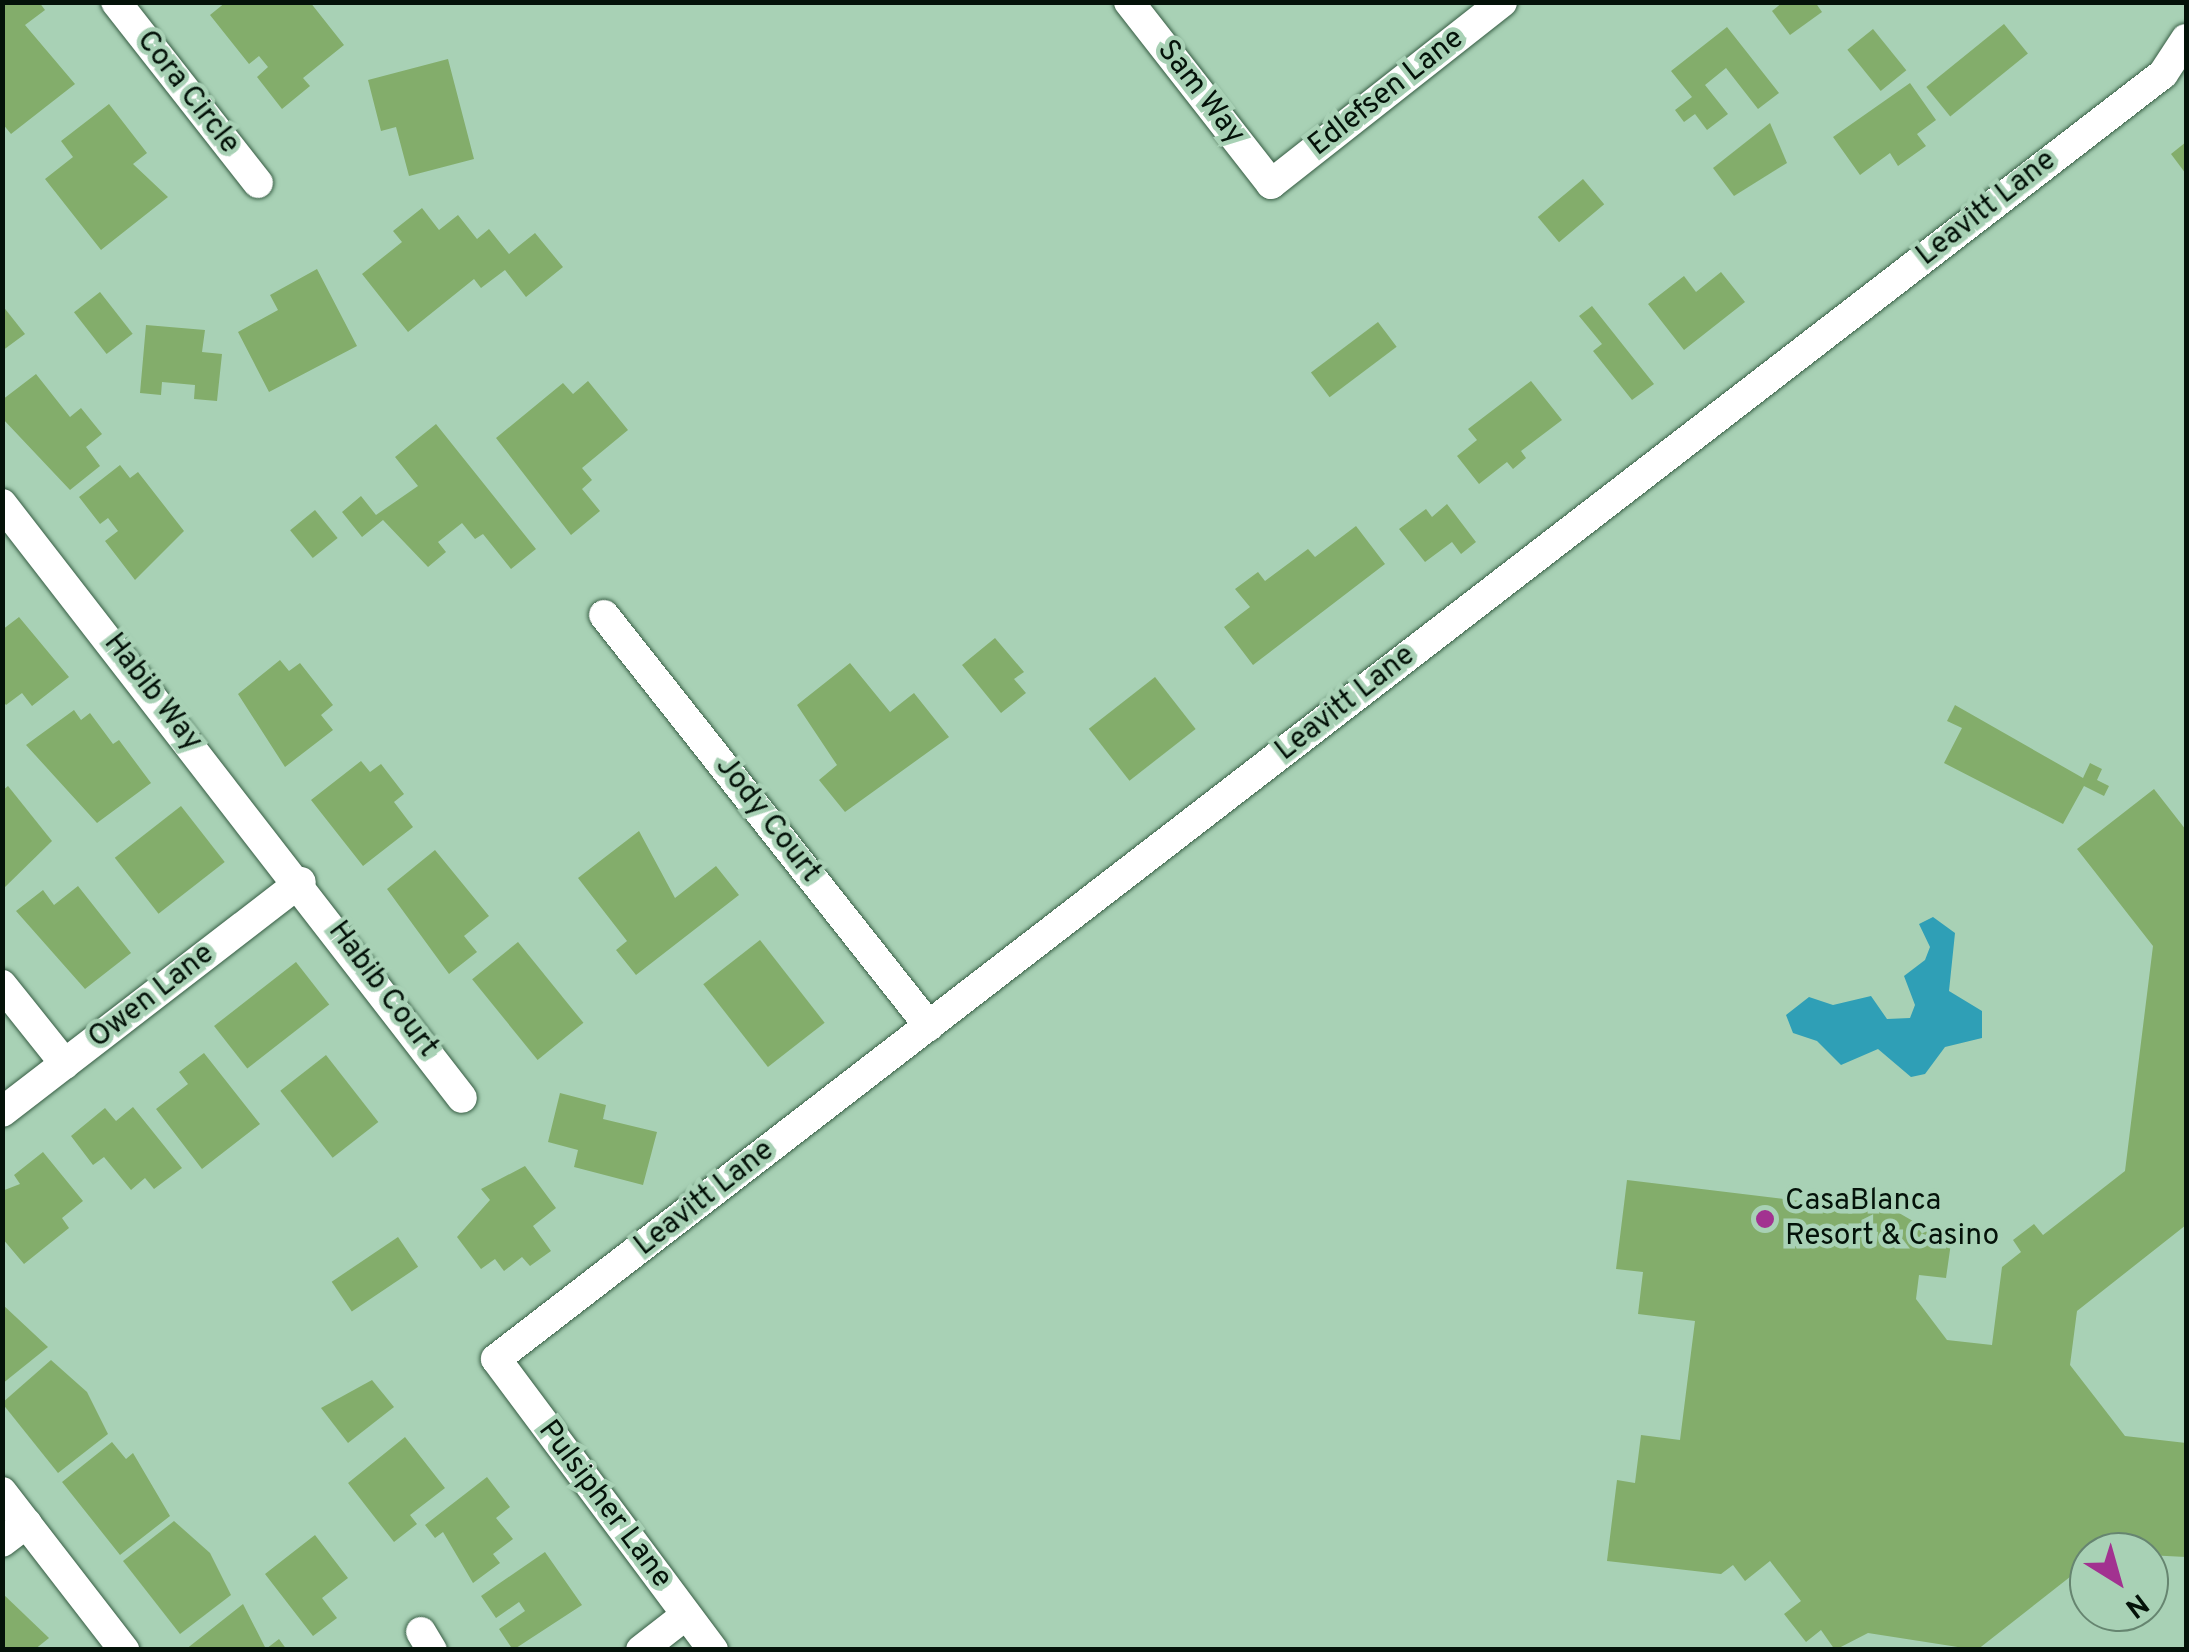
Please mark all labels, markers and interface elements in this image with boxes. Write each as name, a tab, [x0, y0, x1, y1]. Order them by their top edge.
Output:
street label: Edlefsen Lane	[1302, 21, 1472, 165]
street label: Cora Circle	[128, 24, 246, 162]
street label: Sam Way	[1148, 34, 1252, 152]
street label: Leavitt Lane	[1910, 143, 2064, 275]
street label: Habib Way	[95, 627, 209, 759]
street label: Leavitt Lane	[1269, 638, 1423, 770]
street label: Jody Court	[707, 750, 827, 890]
street label: Habib Court	[319, 915, 445, 1065]
street label: Owen Lane	[82, 937, 222, 1057]
street label: Leavitt Lane	[628, 1133, 782, 1265]
place label: CasaBlanca Resort & Casino	[1785, 1184, 1999, 1254]
marker: CasaBlanca Resort & Casino	[1754, 1208, 1776, 1230]
street label: Pulsipher Lane	[529, 1414, 679, 1596]
north arrow	[2069, 1532, 2169, 1632]
text: N	[2117, 1584, 2155, 1625]

